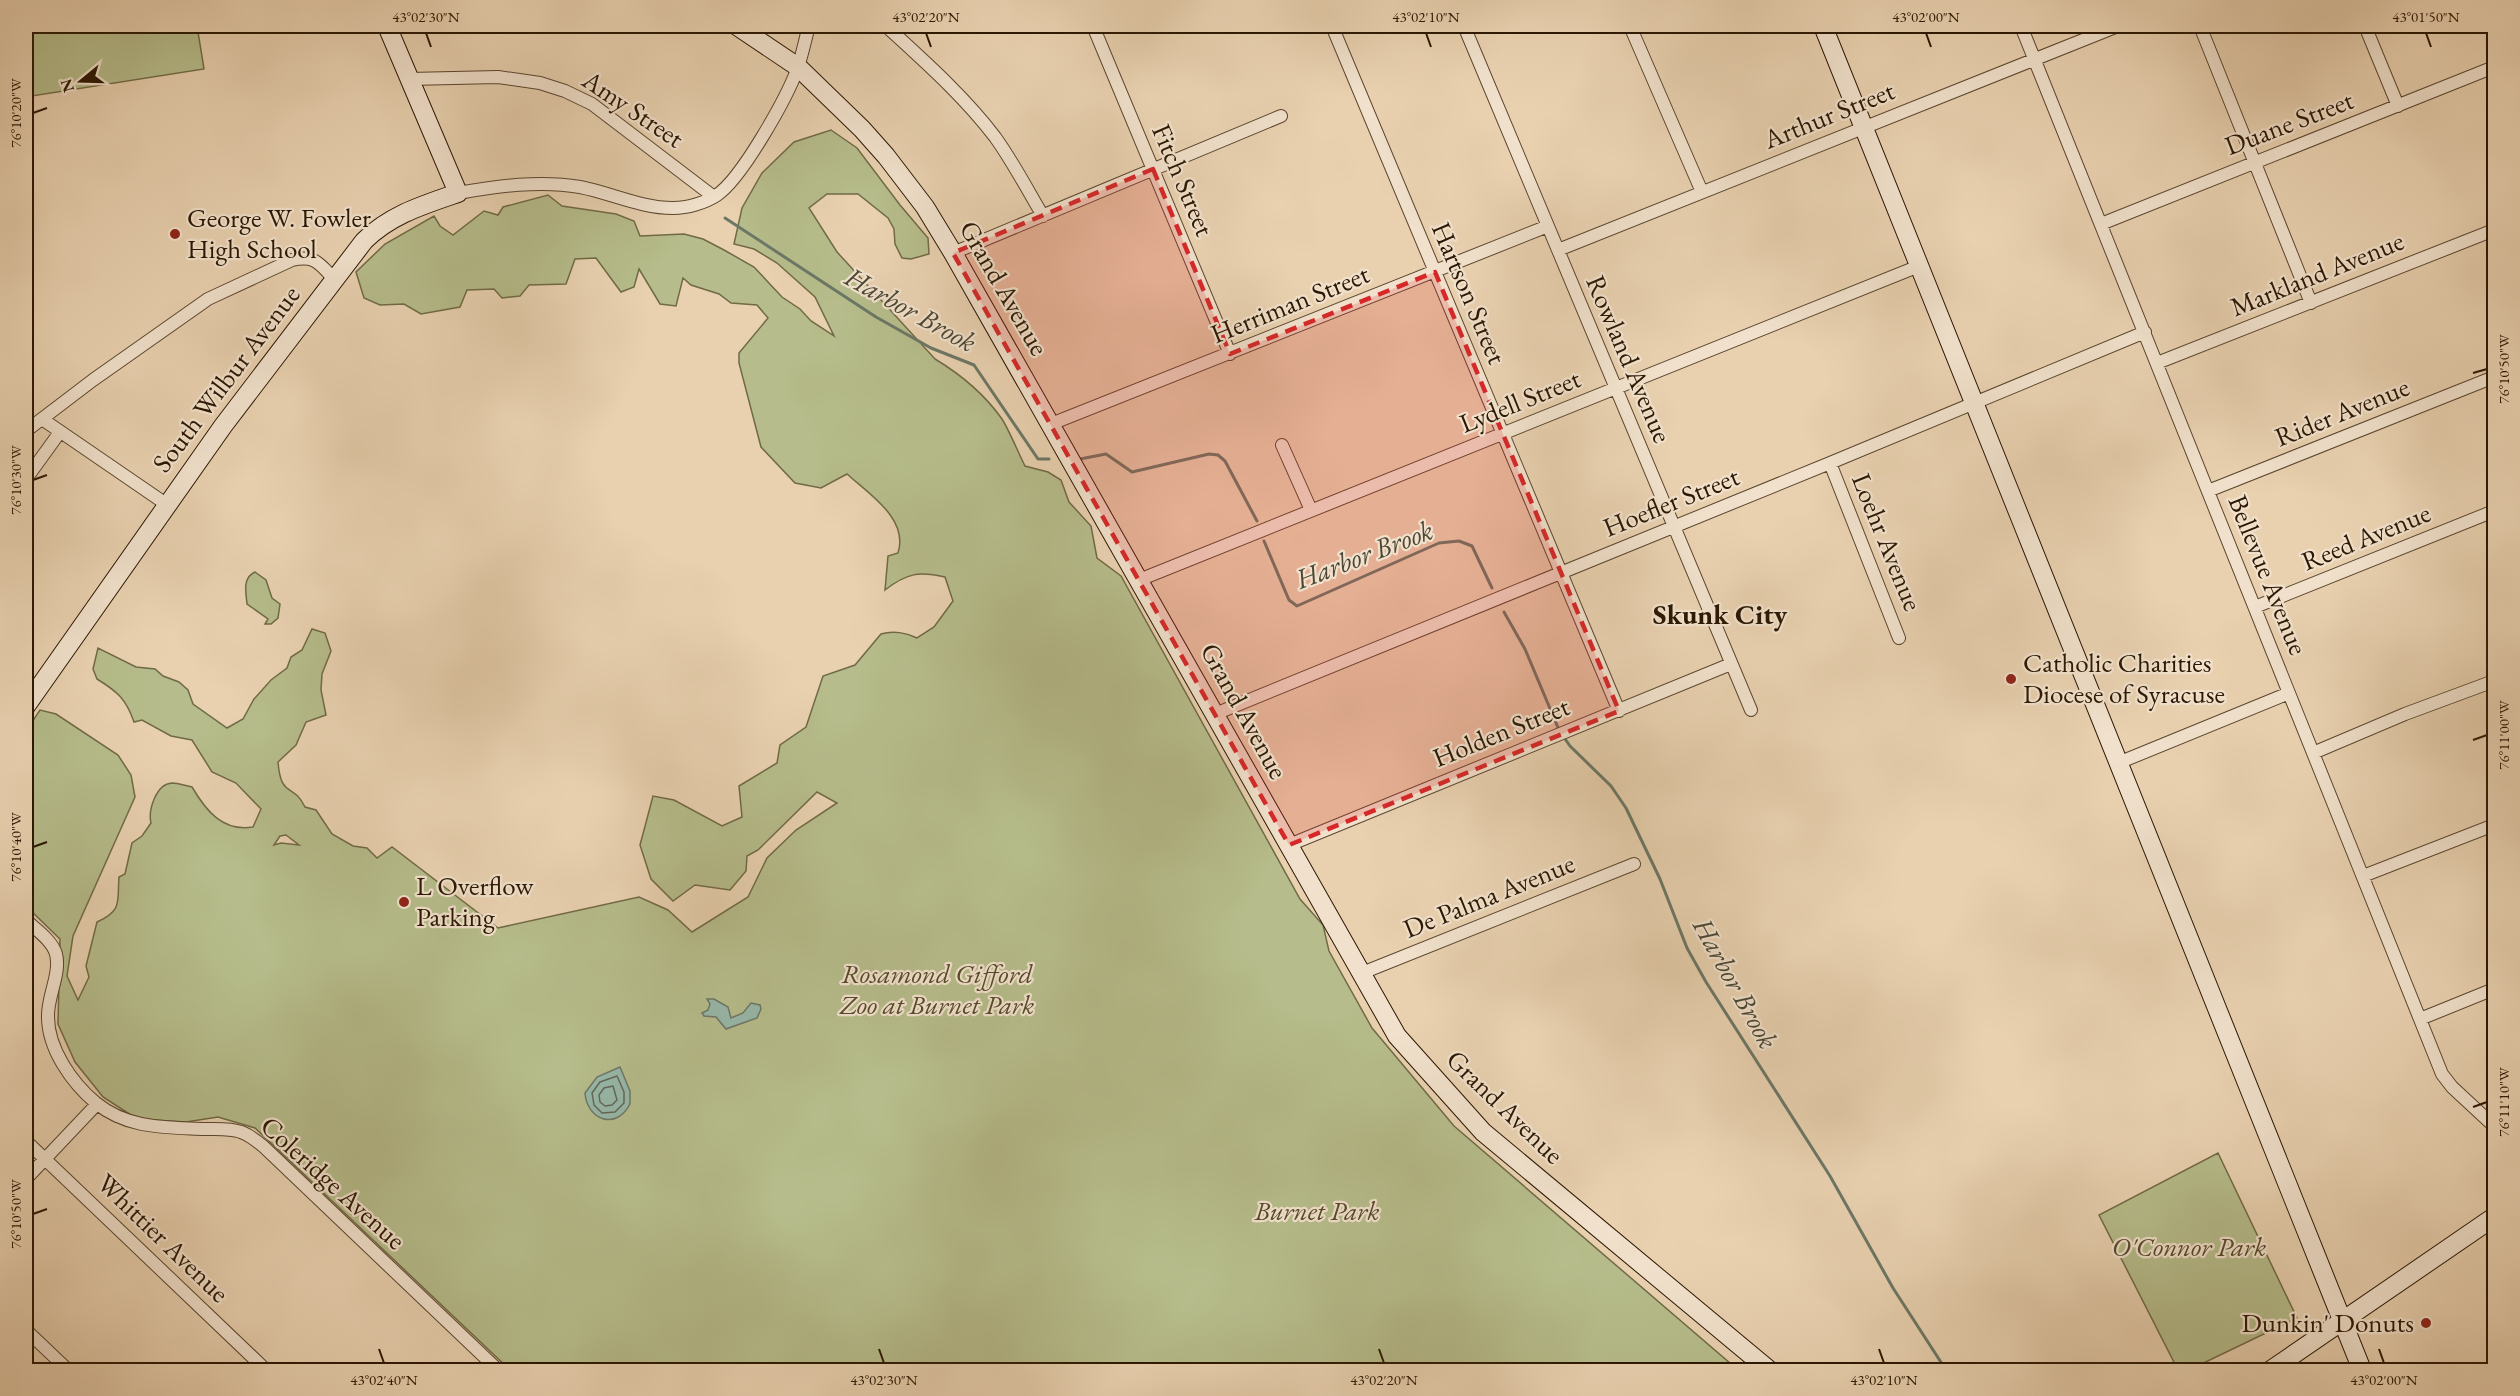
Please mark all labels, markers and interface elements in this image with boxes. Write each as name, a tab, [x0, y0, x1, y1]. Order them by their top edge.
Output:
text: 43°02'30"N	[392, 7, 460, 26]
text: 43°02'20"N	[892, 7, 960, 26]
text: 43°02'10"N	[1392, 7, 1460, 26]
text: 43°02'00"N	[1892, 7, 1960, 26]
text: 43°01'50"N	[2392, 7, 2460, 26]
north arrow	[51, 51, 111, 111]
street label: Amy Street	[575, 61, 691, 156]
street label: Arthur Street	[1757, 72, 1900, 157]
text: N	[55, 76, 79, 95]
text: 76°10'20"W	[6, 78, 25, 148]
street label: Duane Street	[2220, 82, 2359, 163]
street label: Fitch Street	[1144, 118, 1223, 242]
place label: George W. Fowler High School	[187, 200, 371, 266]
street label: Grand Avenue	[952, 214, 1057, 362]
street label: Hartson Street	[1424, 216, 1515, 370]
street label: Markland Avenue	[2225, 223, 2409, 324]
marker: George W. Fowler High School	[168, 227, 182, 241]
street label: Herriman Street	[1205, 256, 1375, 351]
water label: Harbor Brook	[838, 258, 983, 360]
street label: Rowland Avenue	[1578, 270, 1680, 448]
street label: South Wilbur Avenue	[144, 278, 307, 479]
text: 76°10'50"W	[2494, 334, 2513, 404]
street label: Lydell Street	[1454, 360, 1586, 441]
street label: Rider Avenue	[2269, 369, 2414, 454]
text: 76°10'30"W	[6, 445, 25, 515]
street label: Hoefler Street	[1598, 458, 1744, 545]
street label: Loehr Avenue	[1844, 468, 1931, 616]
street label: Bellevue Avenue	[2221, 490, 2316, 660]
street label: Reed Avenue	[2296, 495, 2436, 578]
water label: Harbor Brook	[1289, 511, 1438, 597]
district label: Skunk City	[1653, 596, 1788, 632]
street label: Grand Avenue	[1193, 637, 1296, 785]
place label: Catholic Charities Diocese of Syracuse	[2023, 645, 2225, 711]
marker: Catholic Charities Diocese of Syracuse	[2004, 672, 2018, 686]
street label: Holden Street	[1427, 688, 1575, 775]
text: 76°11'00"W	[2494, 700, 2513, 770]
text: 76°10'40"W	[6, 812, 25, 882]
street label: De Palma Avenue	[1398, 845, 1580, 946]
place label: L Overflow Parking	[416, 868, 534, 934]
marker: L Overflow Parking	[397, 895, 411, 909]
water label: Harbor Brook	[1685, 910, 1787, 1055]
park label: Rosamond Gifford Zoo at Burnet Park	[839, 956, 1034, 1022]
street label: Grand Avenue	[1439, 1042, 1572, 1171]
text: 76°11'10"W	[2494, 1067, 2513, 1137]
street label: Coleridge Avenue	[253, 1108, 413, 1257]
street label: Whittier Avenue	[90, 1166, 237, 1310]
text: 76°10'50"W	[6, 1179, 25, 1249]
park label: Burnet Park	[1253, 1193, 1380, 1228]
park label: O'Connor Park	[2112, 1229, 2266, 1264]
place label: Dunkin' Donuts	[2241, 1305, 2414, 1340]
marker: Dunkin' Donuts	[2419, 1316, 2433, 1330]
text: 43°02'40"N	[350, 1370, 418, 1389]
text: 43°02'30"N	[850, 1370, 918, 1389]
text: 43°02'20"N	[1350, 1370, 1418, 1389]
text: 43°02'10"N	[1850, 1370, 1918, 1389]
text: 43°02'00"N	[2350, 1370, 2418, 1389]

